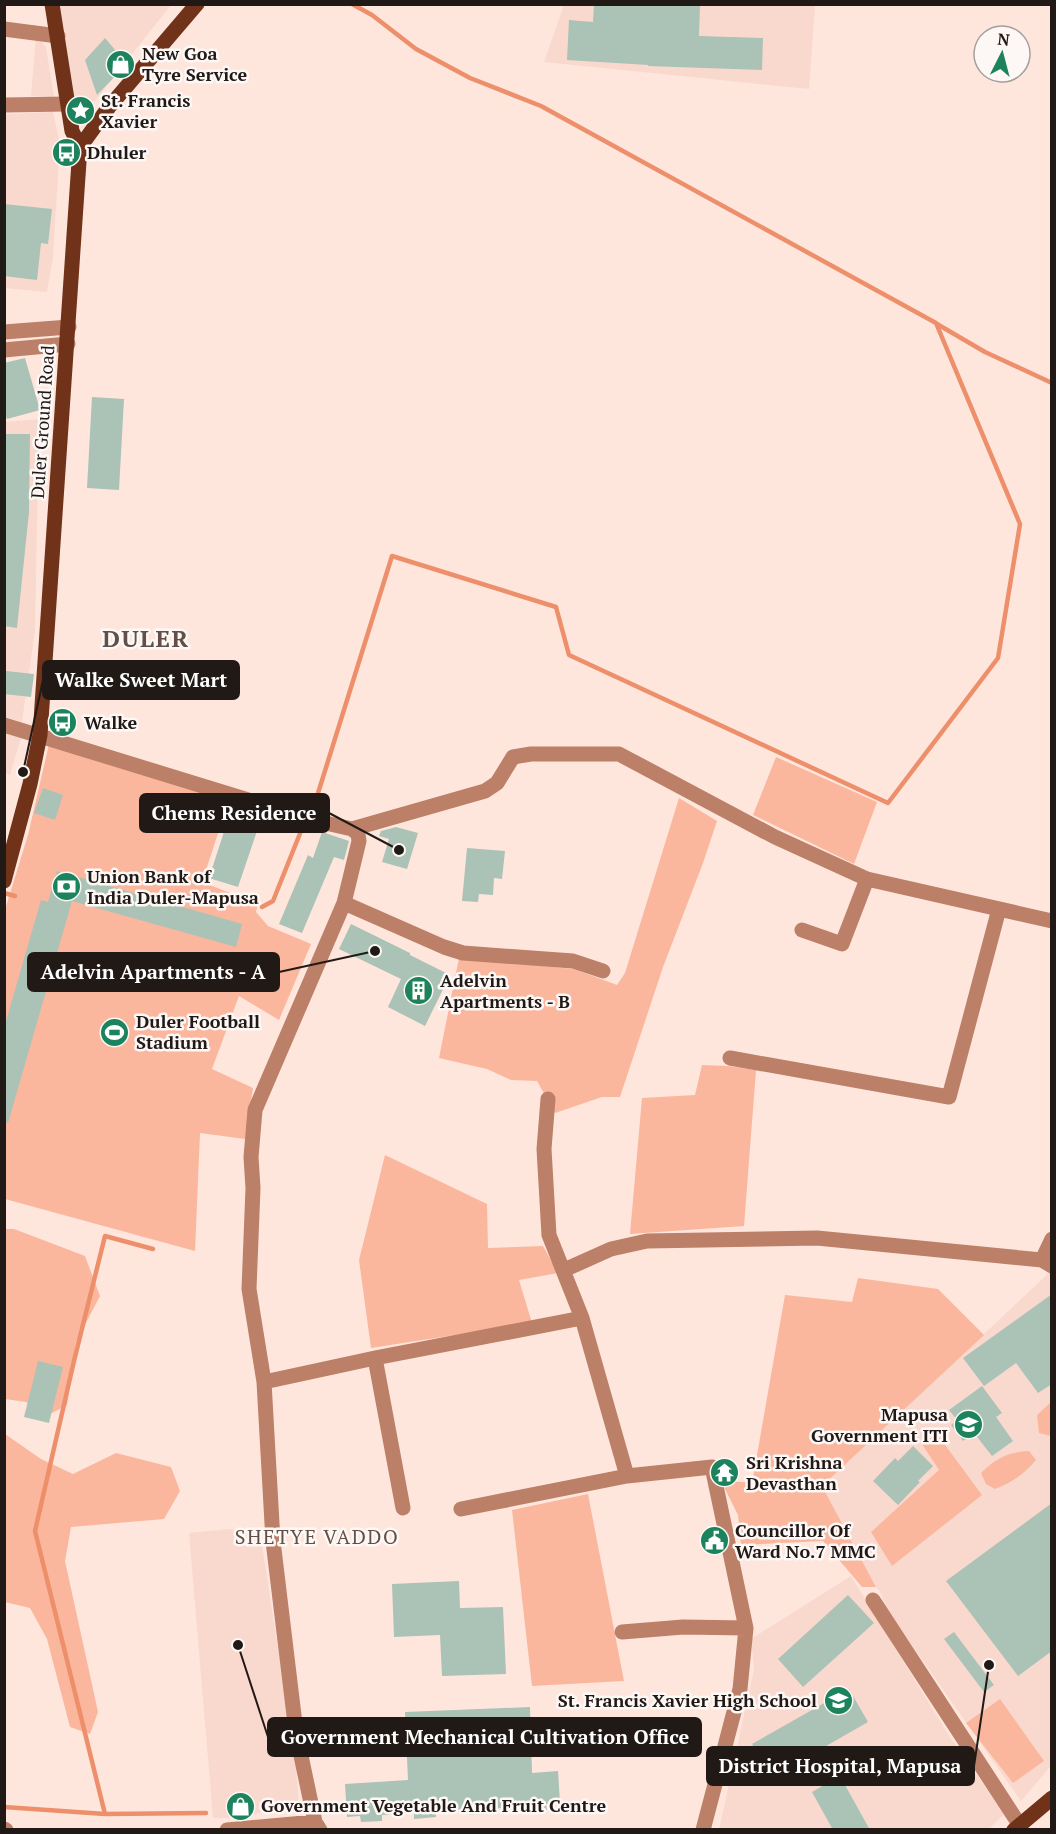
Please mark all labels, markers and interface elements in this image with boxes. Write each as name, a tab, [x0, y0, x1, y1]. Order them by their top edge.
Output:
north arrow	[972, 24, 1032, 84]
text: N	[996, 28, 1011, 51]
place label: New Goa Tyre Service	[142, 41, 248, 86]
shop icon: New Goa Tyre Service	[105, 48, 137, 80]
place label: St. Francis Xavier	[101, 88, 190, 133]
place icon: St. Francis Xavier	[64, 95, 96, 127]
bus stop icon: Dhuler	[50, 137, 82, 169]
place label: Dhuler	[87, 140, 147, 164]
street label: Duler Ground Road	[25, 344, 59, 499]
district label: DULER	[102, 622, 190, 654]
callout: Walke Sweet Mart	[43, 661, 239, 699]
text: Walke Sweet Mart	[55, 666, 227, 693]
bus stop icon: Walke	[47, 707, 79, 739]
place label: Walke	[84, 710, 138, 734]
callout: Chems Residence	[140, 794, 329, 832]
text: Chems Residence	[151, 799, 317, 826]
place label: Union Bank of India Duler-Mapusa	[87, 864, 259, 909]
bank icon: Union Bank of India Duler-Mapusa	[50, 871, 82, 903]
callout: Adelvin Apartments - A	[28, 953, 279, 991]
text: Adelvin Apartments - A	[40, 958, 266, 985]
place label: Adelvin Apartments - B	[440, 968, 570, 1013]
building icon: Adelvin Apartments - B	[403, 975, 435, 1007]
place label: Duler Football Stadium	[136, 1009, 260, 1054]
sports icon: Duler Football Stadium	[99, 1016, 131, 1048]
place label: Mapusa Government ITI	[811, 1402, 948, 1447]
school or university icon: Mapusa Government ITI	[953, 1409, 985, 1441]
place label: Sri Krishna Devasthan	[746, 1450, 842, 1495]
temple icon: Sri Krishna Devasthan	[709, 1457, 741, 1489]
place label: Councillor Of Ward No.7 MMC	[735, 1518, 876, 1563]
district label: SHETYE VADDO	[235, 1523, 399, 1550]
public building icon: Councillor Of Ward No.7 MMC	[698, 1525, 730, 1557]
school or university icon: St. Francis Xavier High School	[822, 1685, 854, 1717]
place label: St. Francis Xavier High School	[558, 1688, 817, 1712]
callout: Government Mechanical Cultivation Office	[268, 1718, 701, 1756]
text: Government Mechanical Cultivation Office	[281, 1723, 690, 1750]
callout: District Hospital, Mapusa	[707, 1747, 974, 1785]
text: District Hospital, Mapusa	[719, 1752, 961, 1779]
shop icon: Government Vegetable And Fruit Centre	[224, 1790, 256, 1822]
place label: Government Vegetable And Fruit Centre	[261, 1793, 607, 1817]

